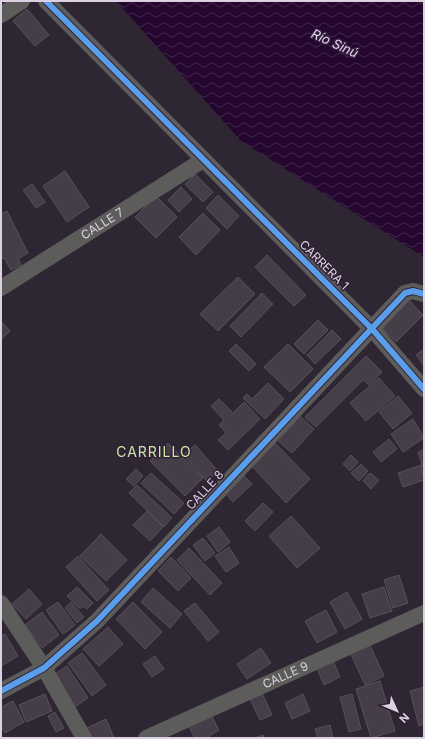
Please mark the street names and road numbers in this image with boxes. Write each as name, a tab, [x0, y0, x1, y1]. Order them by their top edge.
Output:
street label: CALLE 7	[78, 204, 126, 242]
street label: CARRERA 1	[297, 237, 352, 292]
street label: CALLE 8	[183, 467, 227, 512]
street label: CALLE 9	[260, 658, 311, 692]

